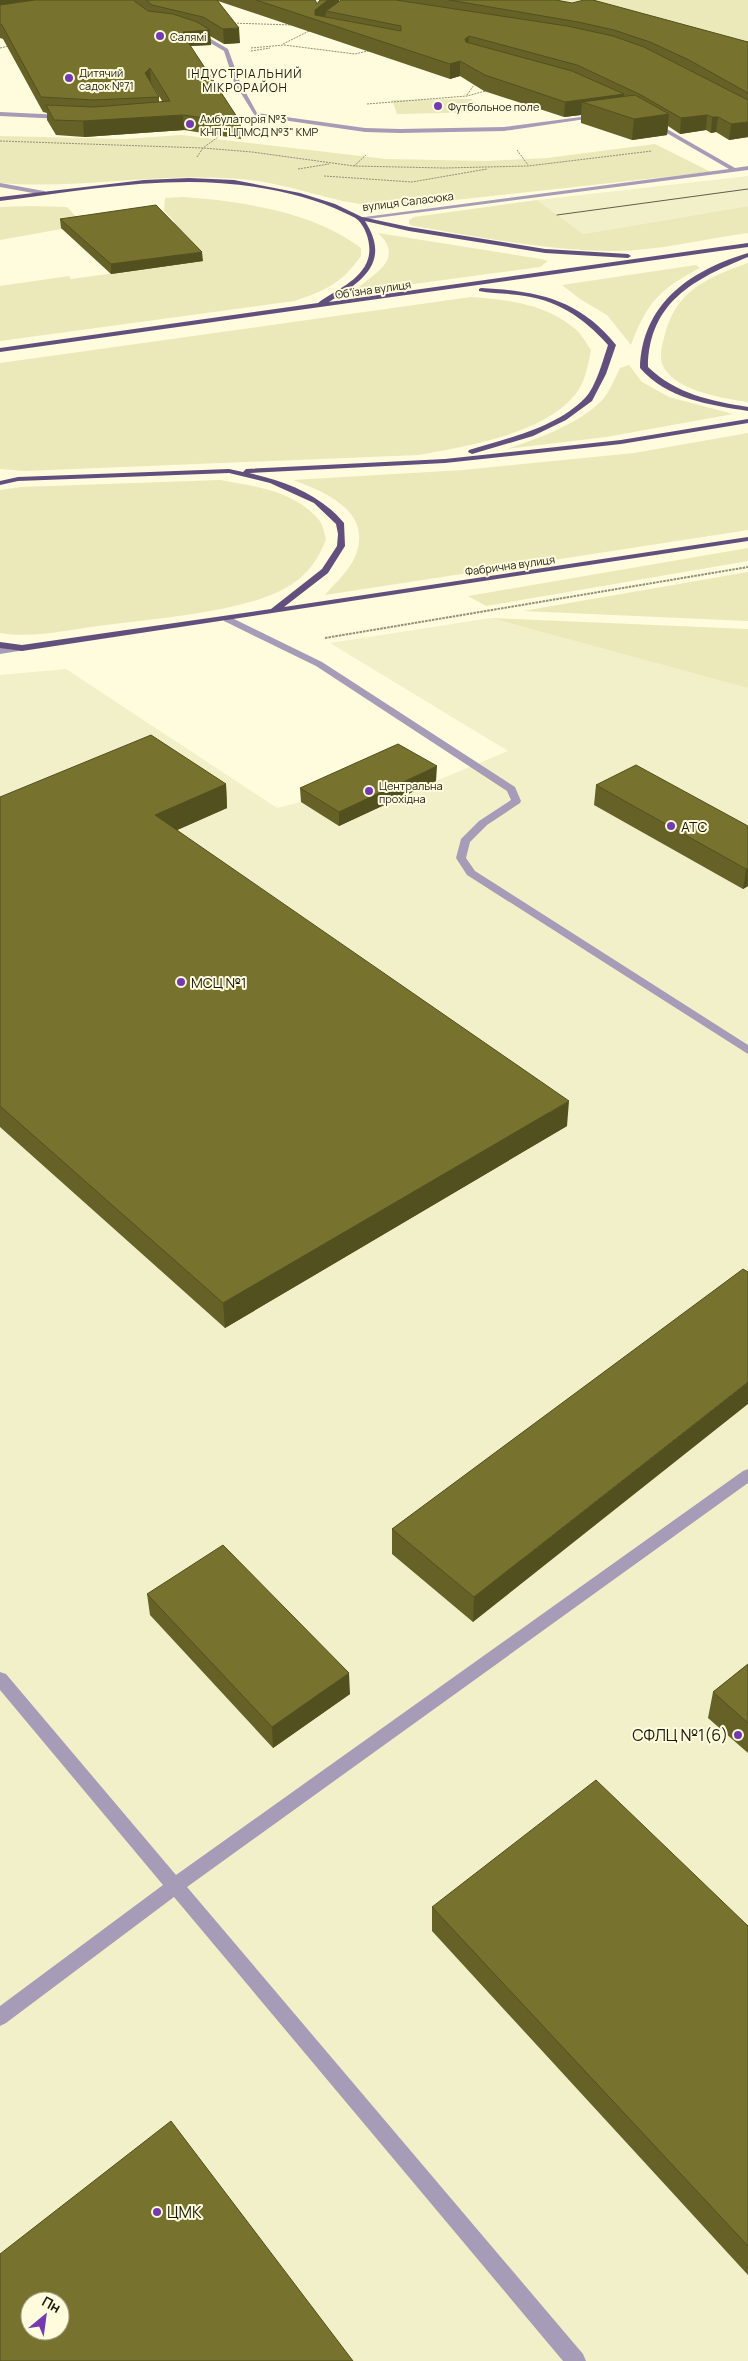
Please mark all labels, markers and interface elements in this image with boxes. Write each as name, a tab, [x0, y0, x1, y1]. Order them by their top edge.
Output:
place label: Салямі	[170, 29, 207, 44]
marker: Салямі	[154, 30, 166, 42]
place label: Дитячий садок №71	[79, 65, 134, 93]
district label: ІНДУСТРІАЛЬНИЙ МІКРОРАЙОН	[187, 65, 303, 96]
marker: Дитячий садок №71	[63, 72, 75, 84]
place label: Футбольное поле	[448, 99, 540, 114]
marker: Футбольное поле	[432, 100, 444, 112]
place label: Амбулаторія №3 КНП "ЦПМСД №3" КМР	[200, 111, 318, 139]
marker: Амбулаторія №3 КНП "ЦПМСД №3" КМР	[184, 118, 196, 130]
street label: вулиця Саласюка	[361, 188, 455, 214]
street label: Обʼїзна вулиця	[334, 276, 412, 302]
street label: Фабрична вулиця	[464, 551, 556, 579]
place label: Центральна прохідна	[379, 778, 443, 806]
marker: Центральна прохідна	[363, 785, 375, 797]
place label: АТС	[681, 817, 707, 836]
marker: АТС	[665, 820, 677, 832]
place label: МСЦ №1	[191, 973, 247, 992]
marker: МСЦ №1	[175, 976, 187, 988]
place label: СФЛЦ №1(6)	[632, 1724, 728, 1746]
marker: СФЛЦ №1(6)	[732, 1729, 744, 1741]
place label: ЦМК	[167, 2201, 202, 2223]
marker: ЦМК	[151, 2206, 163, 2218]
north arrow	[20, 2291, 70, 2341]
text: Пн	[39, 2291, 64, 2317]

